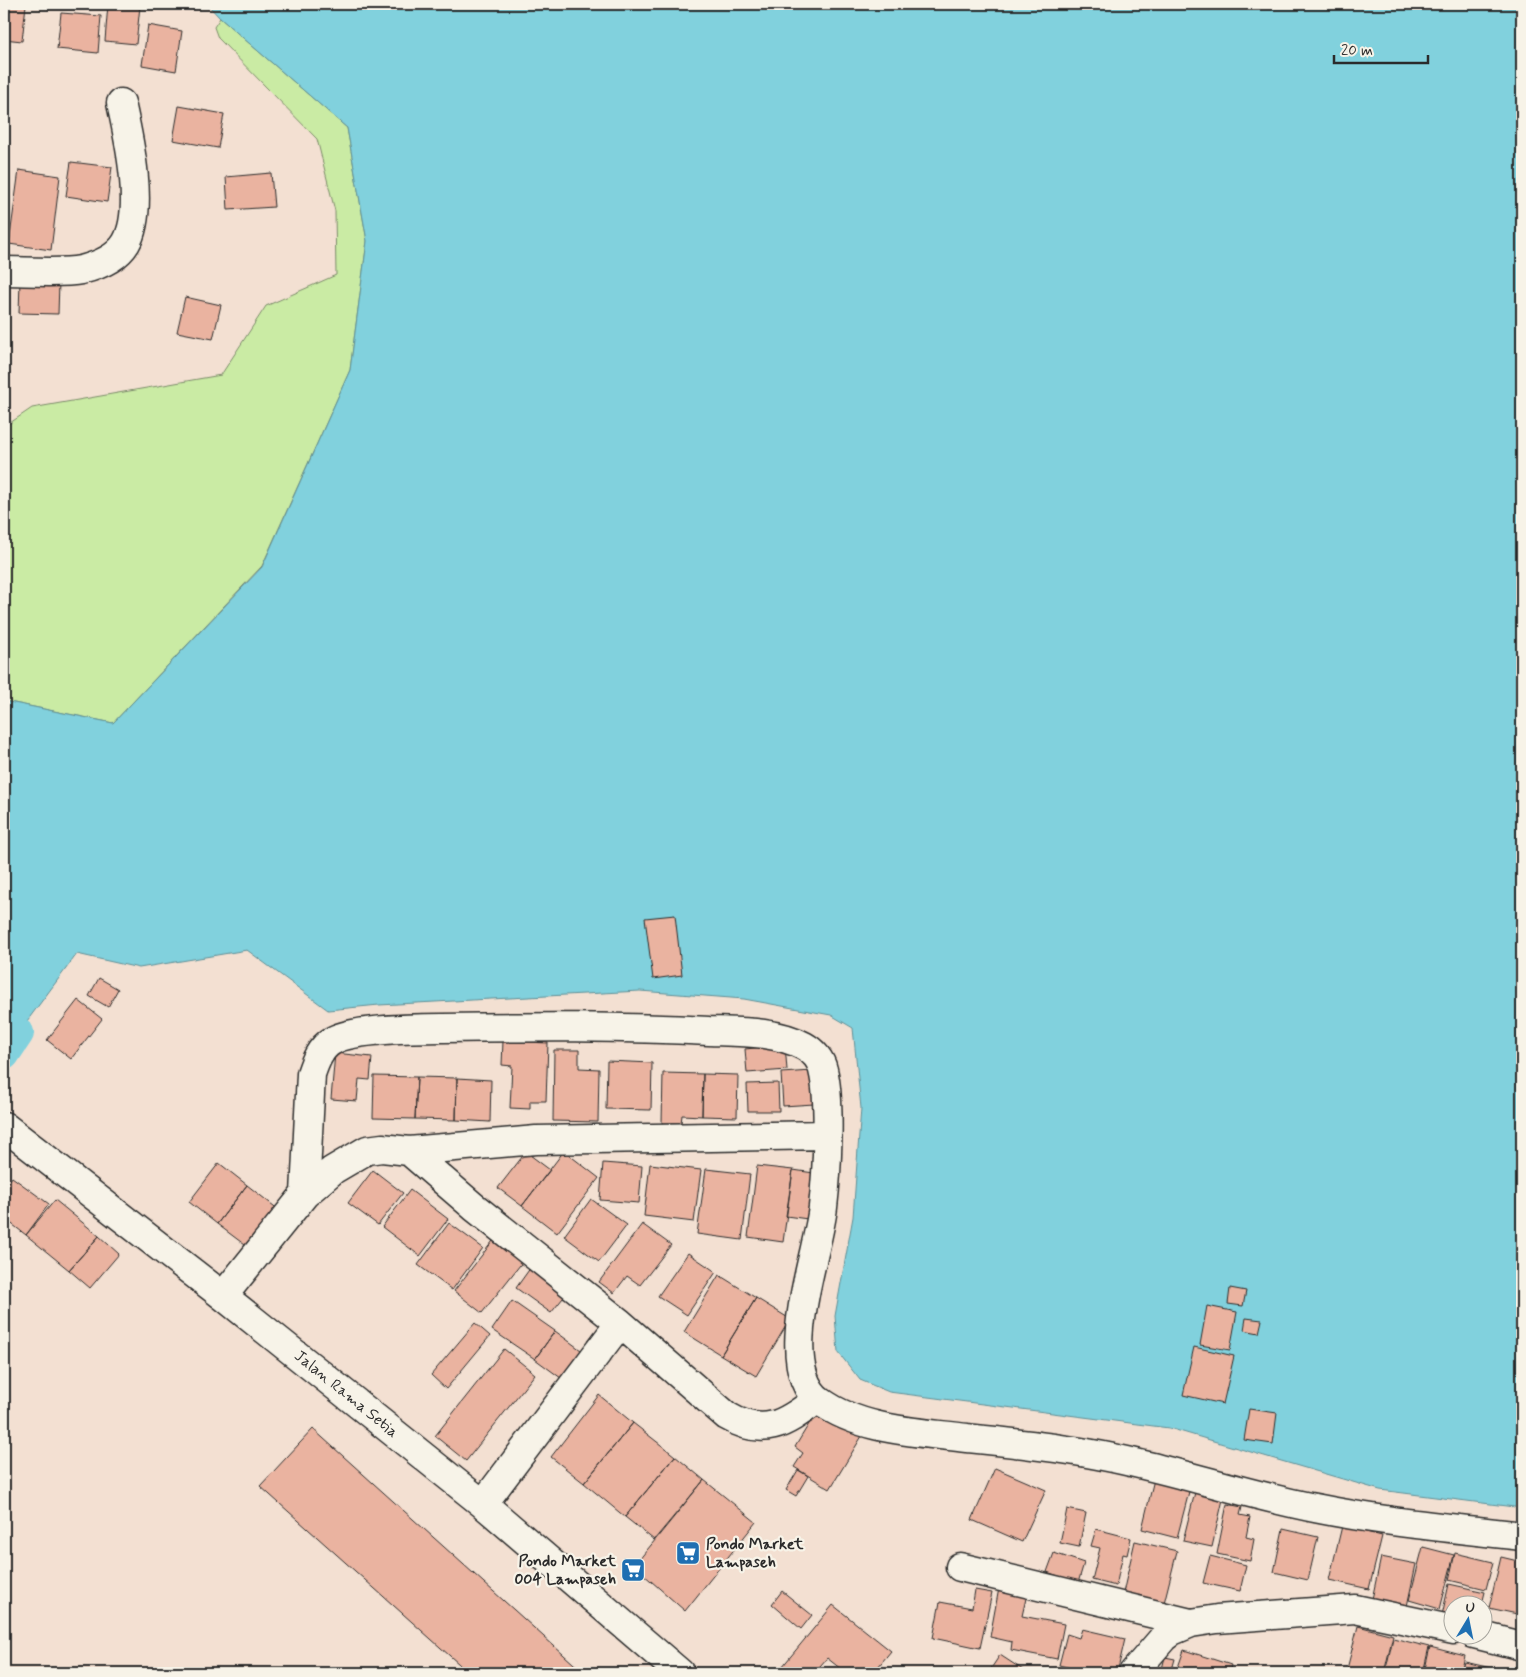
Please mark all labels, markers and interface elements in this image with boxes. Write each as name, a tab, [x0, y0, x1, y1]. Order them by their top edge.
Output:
scale bar	[1334, 32, 1427, 64]
text: 20 m	[1341, 41, 1373, 61]
street label: Jalan Rama Setia	[290, 1346, 402, 1442]
place label: Pondo Market Lampaseh	[706, 1534, 804, 1573]
supermarket icon: Pondo Market Lampaseh	[675, 1540, 701, 1566]
place label: Pondo Market 004 Lampaseh	[514, 1551, 617, 1590]
supermarket icon: Pondo Market 004 Lampaseh	[620, 1557, 646, 1583]
north arrow	[1444, 1594, 1494, 1644]
text: U	[1464, 1599, 1476, 1618]

